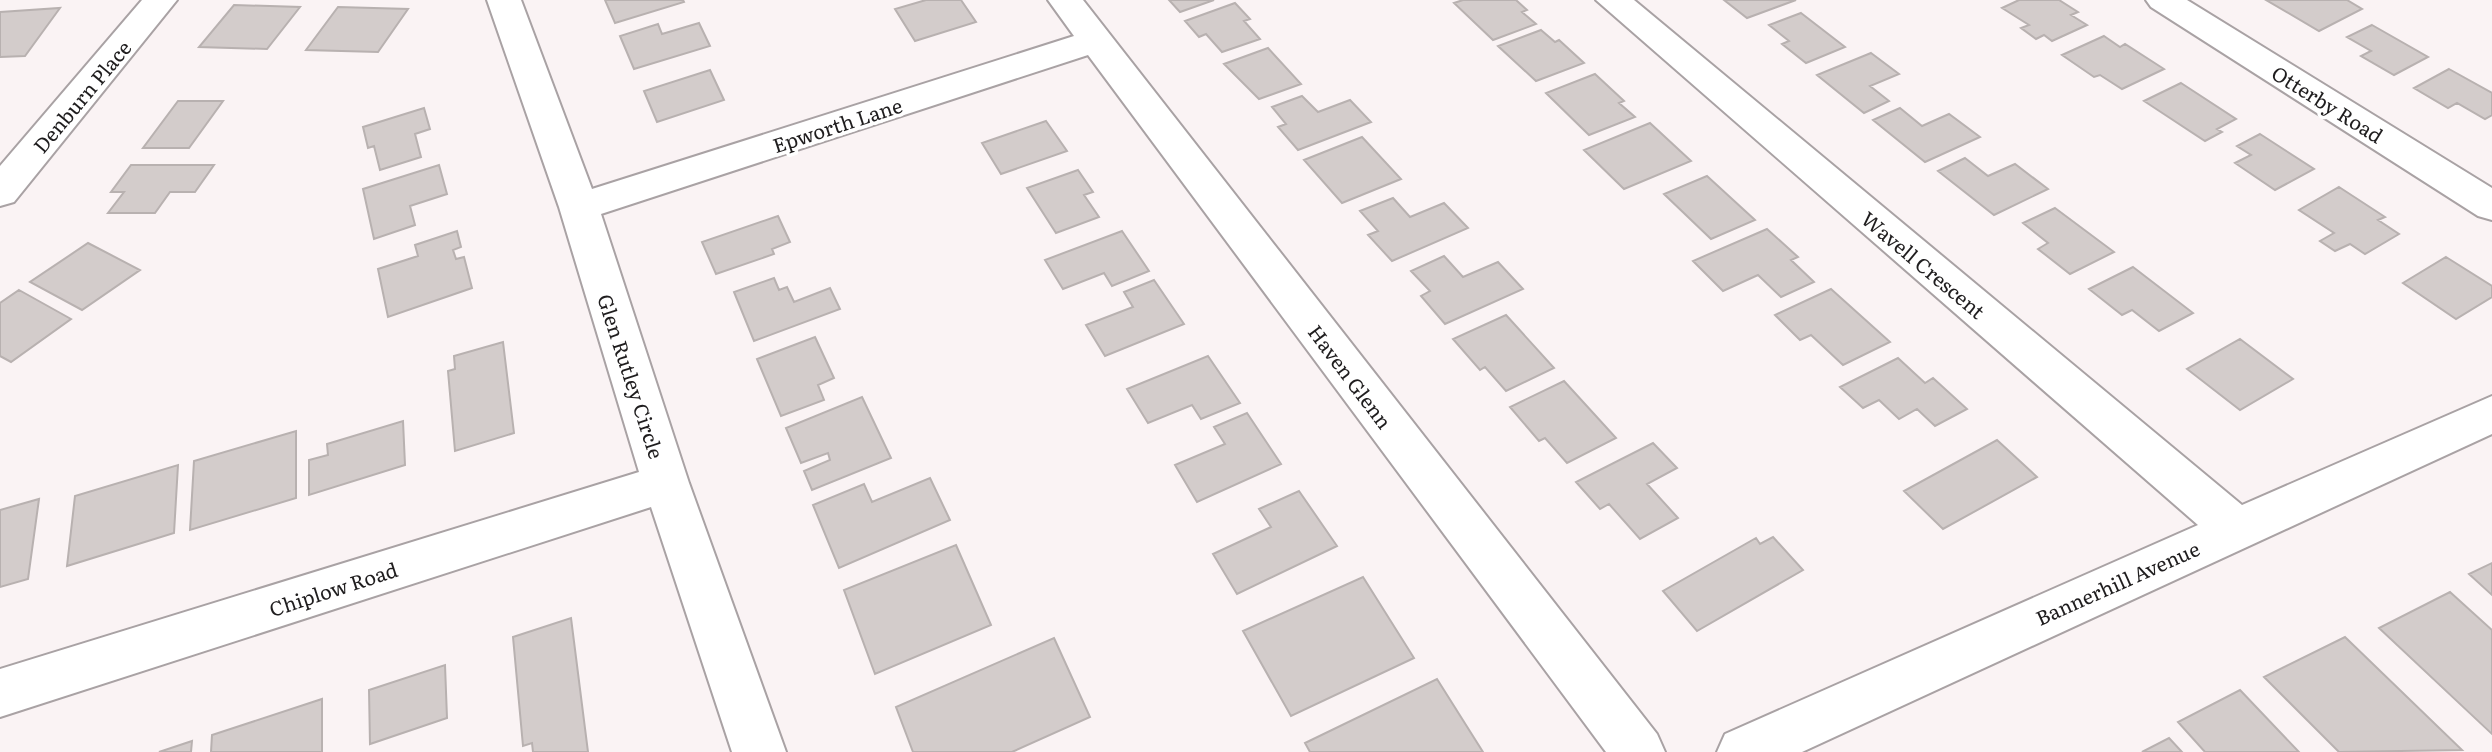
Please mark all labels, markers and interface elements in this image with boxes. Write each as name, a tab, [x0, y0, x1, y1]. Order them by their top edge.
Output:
street label: Denburn Place	[25, 33, 137, 159]
street label: Otterby Road	[2266, 57, 2390, 149]
street label: Epworth Lane	[768, 89, 906, 159]
street label: Wavell Crescent	[1856, 203, 1992, 325]
street label: Glen Rutley Circle	[591, 290, 673, 462]
street label: Haven Glenn	[1302, 318, 1400, 434]
street label: Bannerhill Avenue	[2030, 532, 2204, 632]
street label: Chiplow Road	[265, 553, 401, 623]

